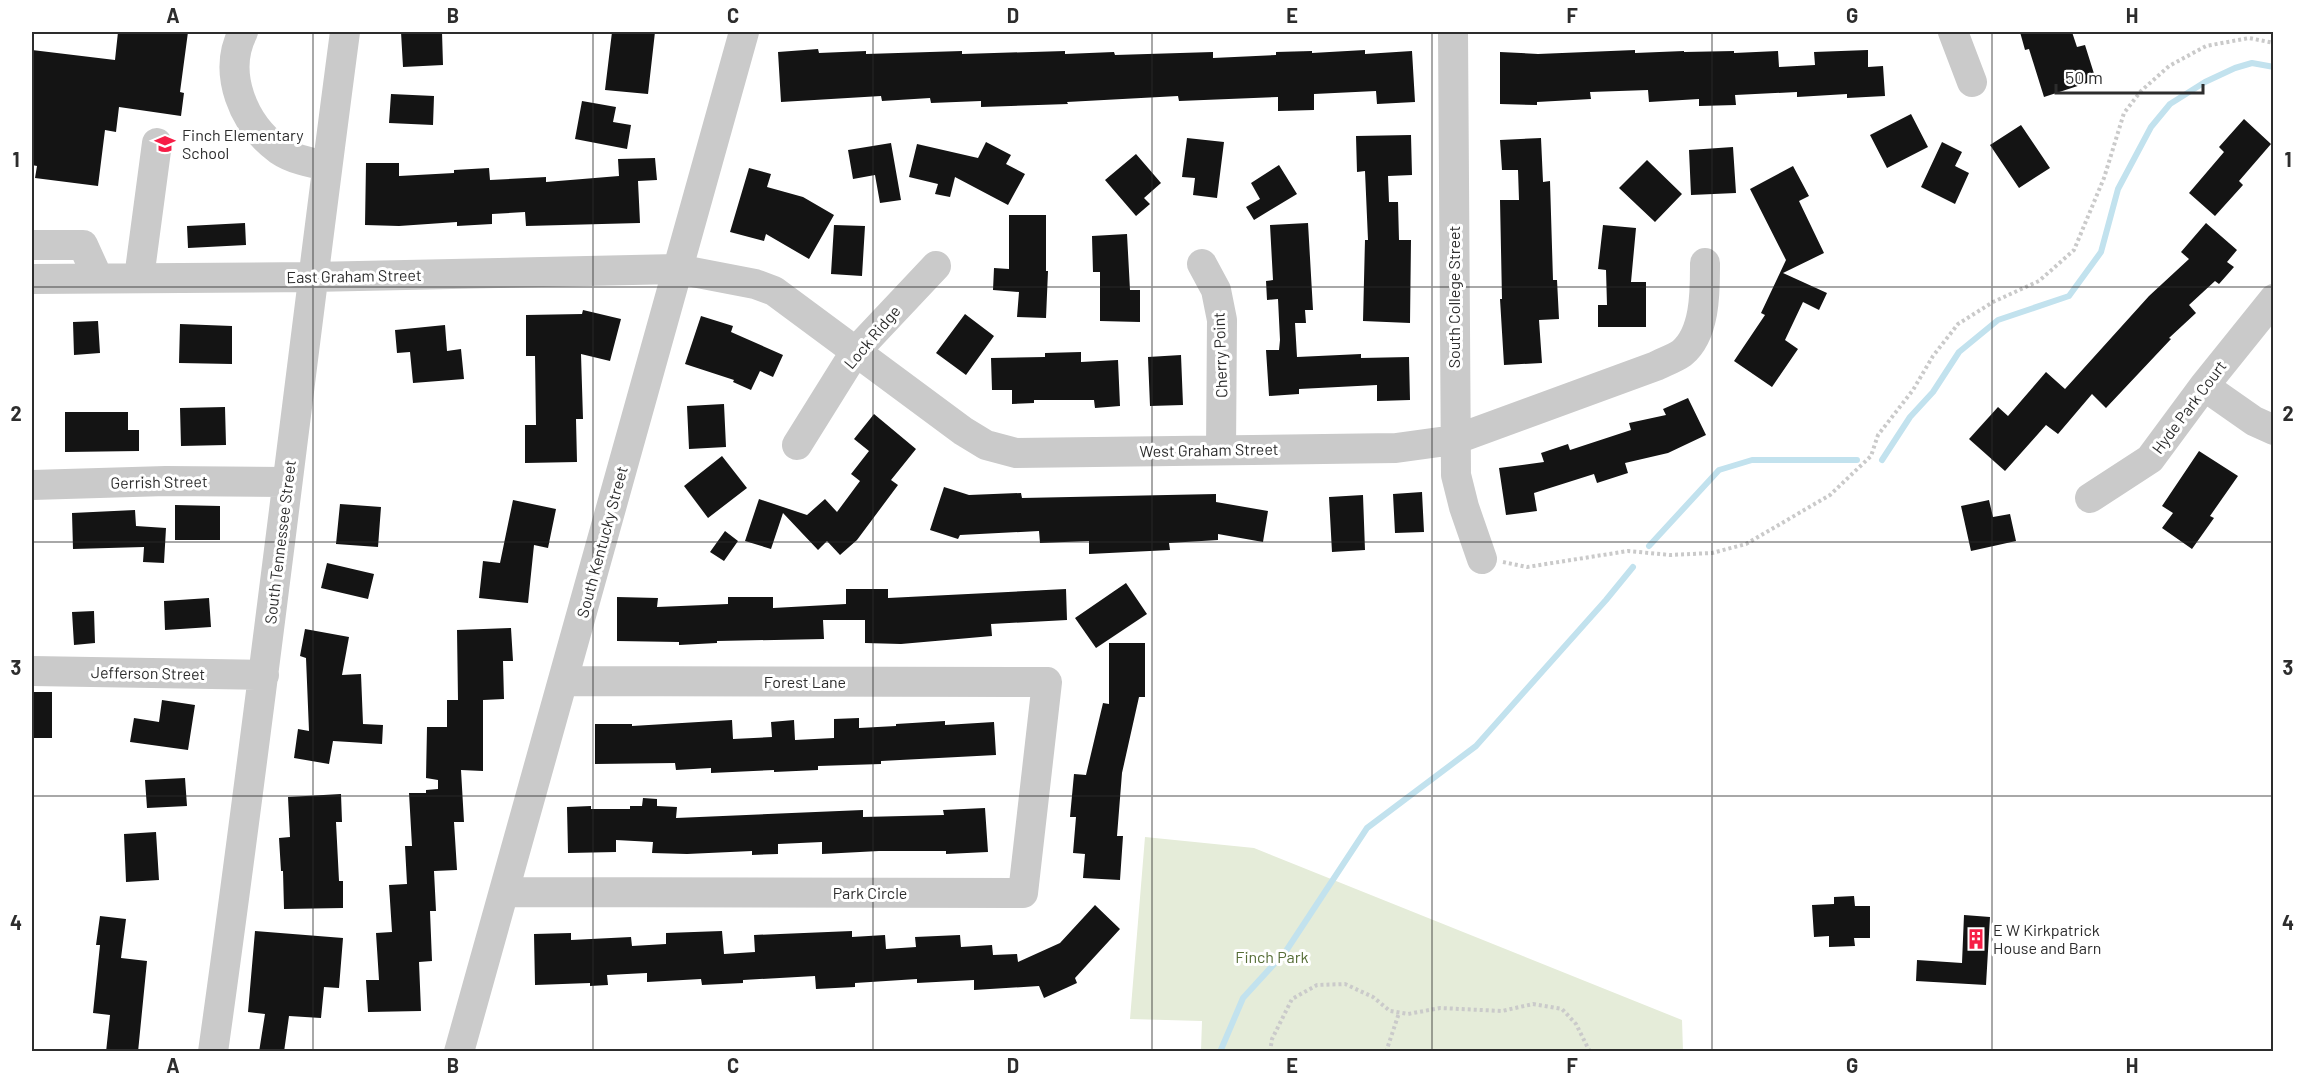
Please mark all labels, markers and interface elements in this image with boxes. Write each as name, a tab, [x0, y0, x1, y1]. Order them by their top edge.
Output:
text: A	[166, 3, 180, 27]
text: B	[447, 3, 459, 27]
text: C	[727, 3, 739, 27]
text: D	[1007, 3, 1019, 27]
text: E	[1286, 3, 1298, 27]
text: F	[1566, 3, 1578, 27]
text: G	[1846, 3, 1858, 27]
text: H	[2126, 3, 2138, 27]
scale bar	[2056, 57, 2203, 95]
text: 50 m	[2065, 66, 2103, 88]
place label: Finch Elementary School	[182, 125, 304, 162]
school or university icon: Finch Elementary School	[153, 132, 177, 156]
text: 1	[12, 147, 20, 171]
text: 1	[2284, 147, 2292, 171]
street label: South College Street	[1444, 226, 1463, 368]
street label: East Graham Street	[286, 265, 422, 286]
street label: Lock Ridge	[840, 301, 904, 372]
street label: Cherry Point	[1209, 312, 1230, 398]
street label: Hyde Park Court	[2147, 356, 2230, 457]
text: 2	[10, 401, 22, 425]
text: 2	[2282, 401, 2294, 425]
street label: West Graham Street	[1139, 439, 1279, 460]
street label: South Tennessee Street	[260, 459, 299, 625]
street label: South Kentucky Street	[572, 464, 631, 620]
street label: Gerrish Street	[110, 471, 208, 492]
text: 3	[11, 655, 21, 679]
text: 3	[2283, 655, 2293, 679]
street label: Jefferson Street	[91, 662, 205, 683]
street label: Forest Lane	[764, 672, 846, 691]
street label: Park Circle	[833, 883, 907, 902]
text: 4	[10, 910, 22, 934]
text: 4	[2282, 910, 2294, 934]
place label: E W Kirkpatrick House and Barn	[1993, 920, 2101, 957]
building icon: E W Kirkpatrick House and Barn	[1964, 927, 1988, 951]
park label: Finch Park	[1235, 947, 1309, 966]
text: A	[166, 1053, 180, 1077]
text: B	[447, 1053, 459, 1077]
text: C	[727, 1053, 739, 1077]
text: D	[1007, 1053, 1019, 1077]
text: E	[1286, 1053, 1298, 1077]
text: F	[1566, 1053, 1578, 1077]
text: G	[1846, 1053, 1858, 1077]
text: H	[2126, 1053, 2138, 1077]

